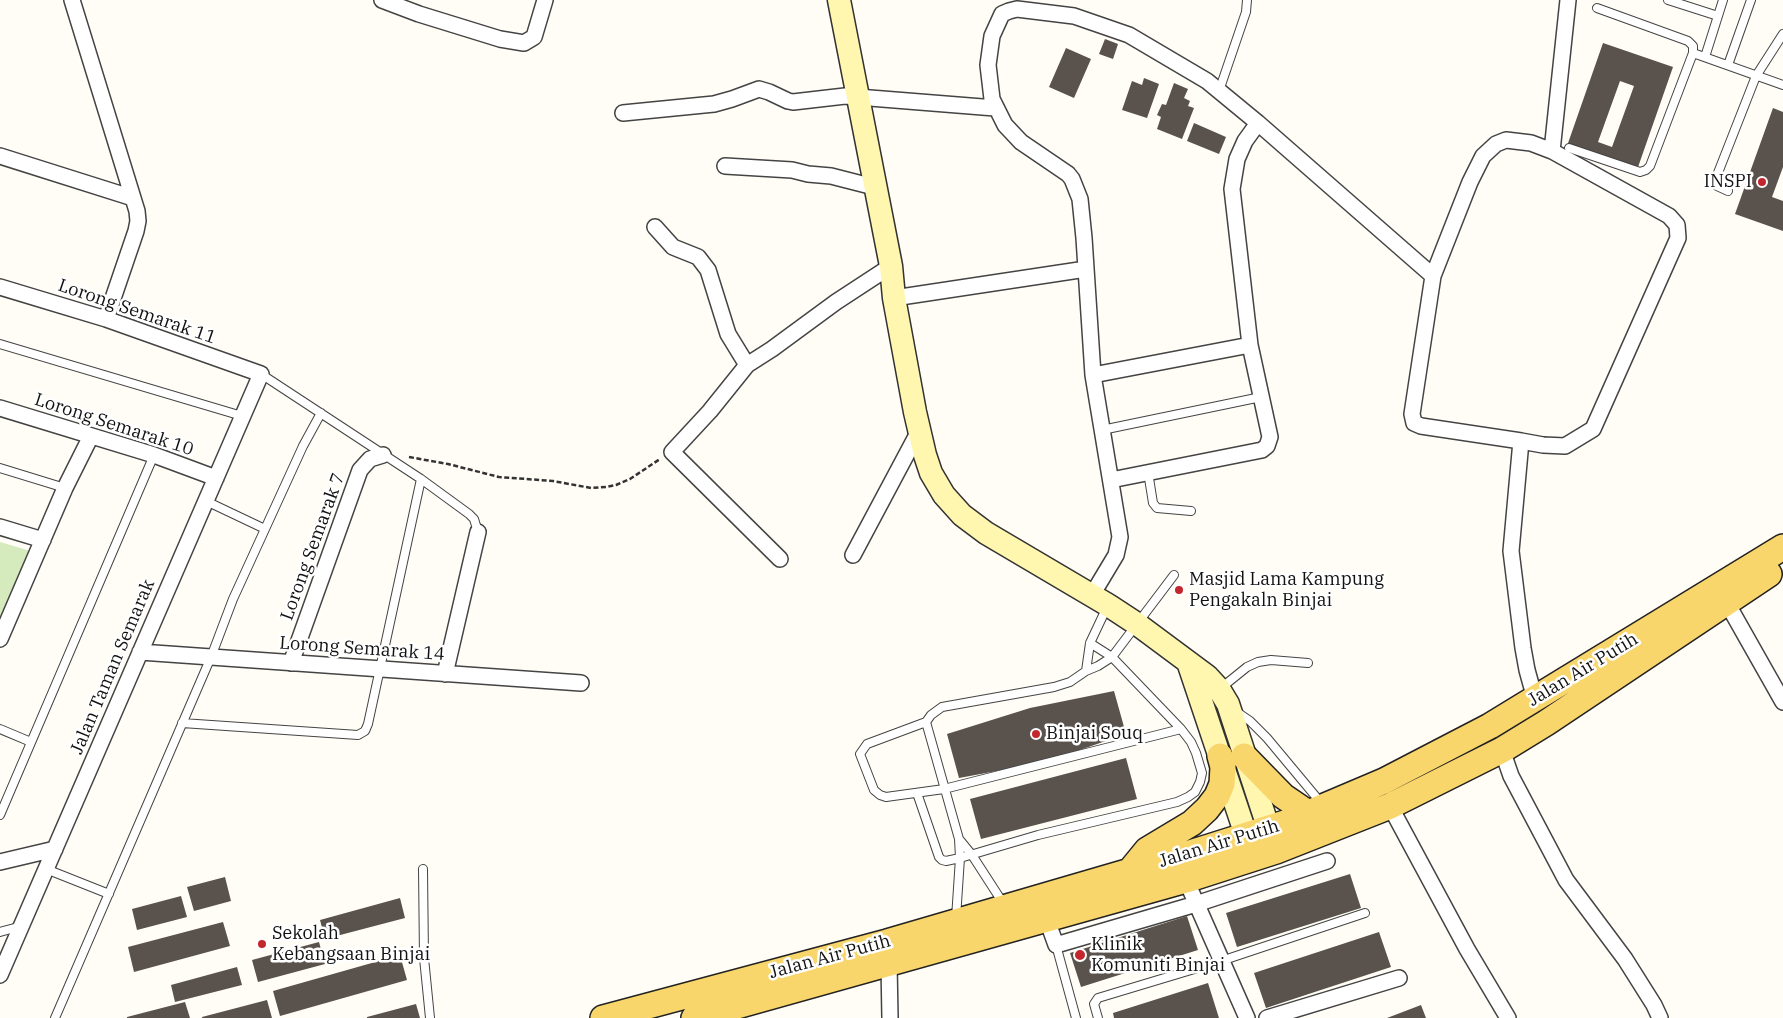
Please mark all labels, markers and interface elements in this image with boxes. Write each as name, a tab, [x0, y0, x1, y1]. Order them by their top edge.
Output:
place label: INSPI	[1704, 171, 1752, 193]
marker: INSPI	[1756, 176, 1768, 188]
street label: Lorong Semarak 11	[55, 275, 219, 349]
street label: Lorong Semarak 10	[32, 389, 196, 461]
street label: Lorong Semarak 7	[276, 471, 350, 623]
place label: Masjid Lama Kampung Pengakaln Binjai	[1189, 569, 1384, 612]
street label: Jalan Taman Semarak	[66, 576, 160, 758]
marker: Masjid Lama Kampung Pengakaln Binjai	[1173, 584, 1185, 596]
street label: Jalan Air Putih	[1524, 629, 1642, 711]
street label: Lorong Semarak 14	[279, 632, 445, 666]
place label: Binjai Souq	[1046, 723, 1143, 745]
marker: Binjai Souq	[1030, 728, 1042, 740]
street label: Jalan Air Putih	[1156, 815, 1282, 873]
place label: Sekolah Kebangsaan Binjai	[272, 923, 430, 966]
street label: Jalan Air Putih	[767, 930, 893, 984]
place label: Klinik Komuniti Binjai	[1091, 934, 1225, 976]
marker: Sekolah Kebangsaan Binjai	[256, 938, 268, 950]
marker: Klinik Komuniti Binjai	[1073, 948, 1087, 962]

